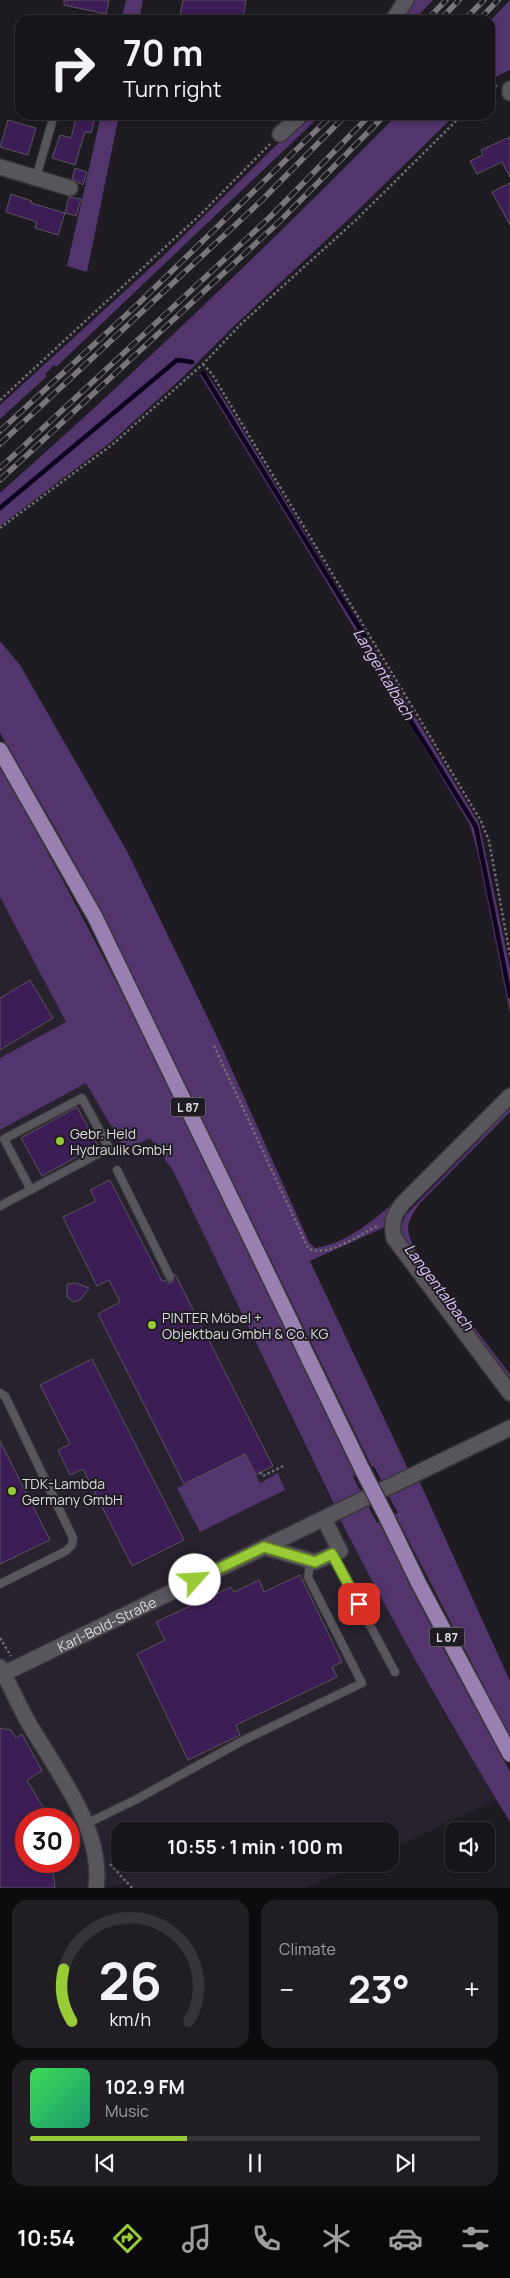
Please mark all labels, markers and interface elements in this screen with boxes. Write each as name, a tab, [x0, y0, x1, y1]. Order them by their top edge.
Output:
text: 70 m	[123, 29, 203, 77]
icon: right	[40, 35, 105, 100]
text: Turn right	[123, 74, 221, 104]
water label: Langentalbach	[348, 624, 420, 725]
road number: L 87	[170, 1098, 206, 1116]
place label: Gebr. Held Hydraulik GmbH	[70, 1124, 172, 1159]
marker: Gebr. Held Hydraulik GmbH	[54, 1135, 66, 1147]
water label: Langentalbach	[399, 1239, 479, 1336]
place label: PINTER Möbel + Objektbau GmbH & Co. KG	[162, 1308, 328, 1343]
marker: PINTER Möbel + Objektbau GmbH & Co. KG	[146, 1319, 158, 1331]
place label: TDK-Lambda Germany GmbH	[22, 1474, 123, 1509]
marker: TDK-Lambda Germany GmbH	[6, 1485, 18, 1497]
position arrow	[168, 1553, 220, 1605]
pin	[338, 1583, 380, 1625]
icon: arrive	[345, 1590, 373, 1618]
street label: Karl-Bold-Straße	[54, 1592, 159, 1656]
road number: L 87	[430, 1628, 464, 1646]
speed limit sign: 30	[15, 1808, 80, 1873]
map controls	[445, 1822, 495, 1872]
button: sound	[445, 1822, 495, 1872]
text: 10:55 · 1 min · 100 m	[167, 1834, 343, 1860]
text: Climate	[279, 1938, 336, 1960]
text: 26	[99, 1945, 162, 2016]
text: 23°	[348, 1962, 410, 2014]
text: −	[279, 1970, 294, 2008]
text: +	[464, 1970, 480, 2008]
text: km/h	[110, 2007, 151, 2031]
text: 102.9 FM	[105, 2074, 185, 2100]
text: Music	[105, 2100, 149, 2122]
icon: previous	[91, 2149, 119, 2177]
icon: pause	[241, 2149, 269, 2177]
icon: next	[391, 2149, 419, 2177]
icon: directions	[110, 2221, 145, 2256]
icon: music	[179, 2221, 214, 2256]
icon: phone	[249, 2221, 284, 2256]
icon: climate	[319, 2221, 354, 2256]
icon: car	[388, 2221, 423, 2256]
icon: filters	[458, 2221, 493, 2256]
text: 10:54	[17, 2223, 75, 2253]

